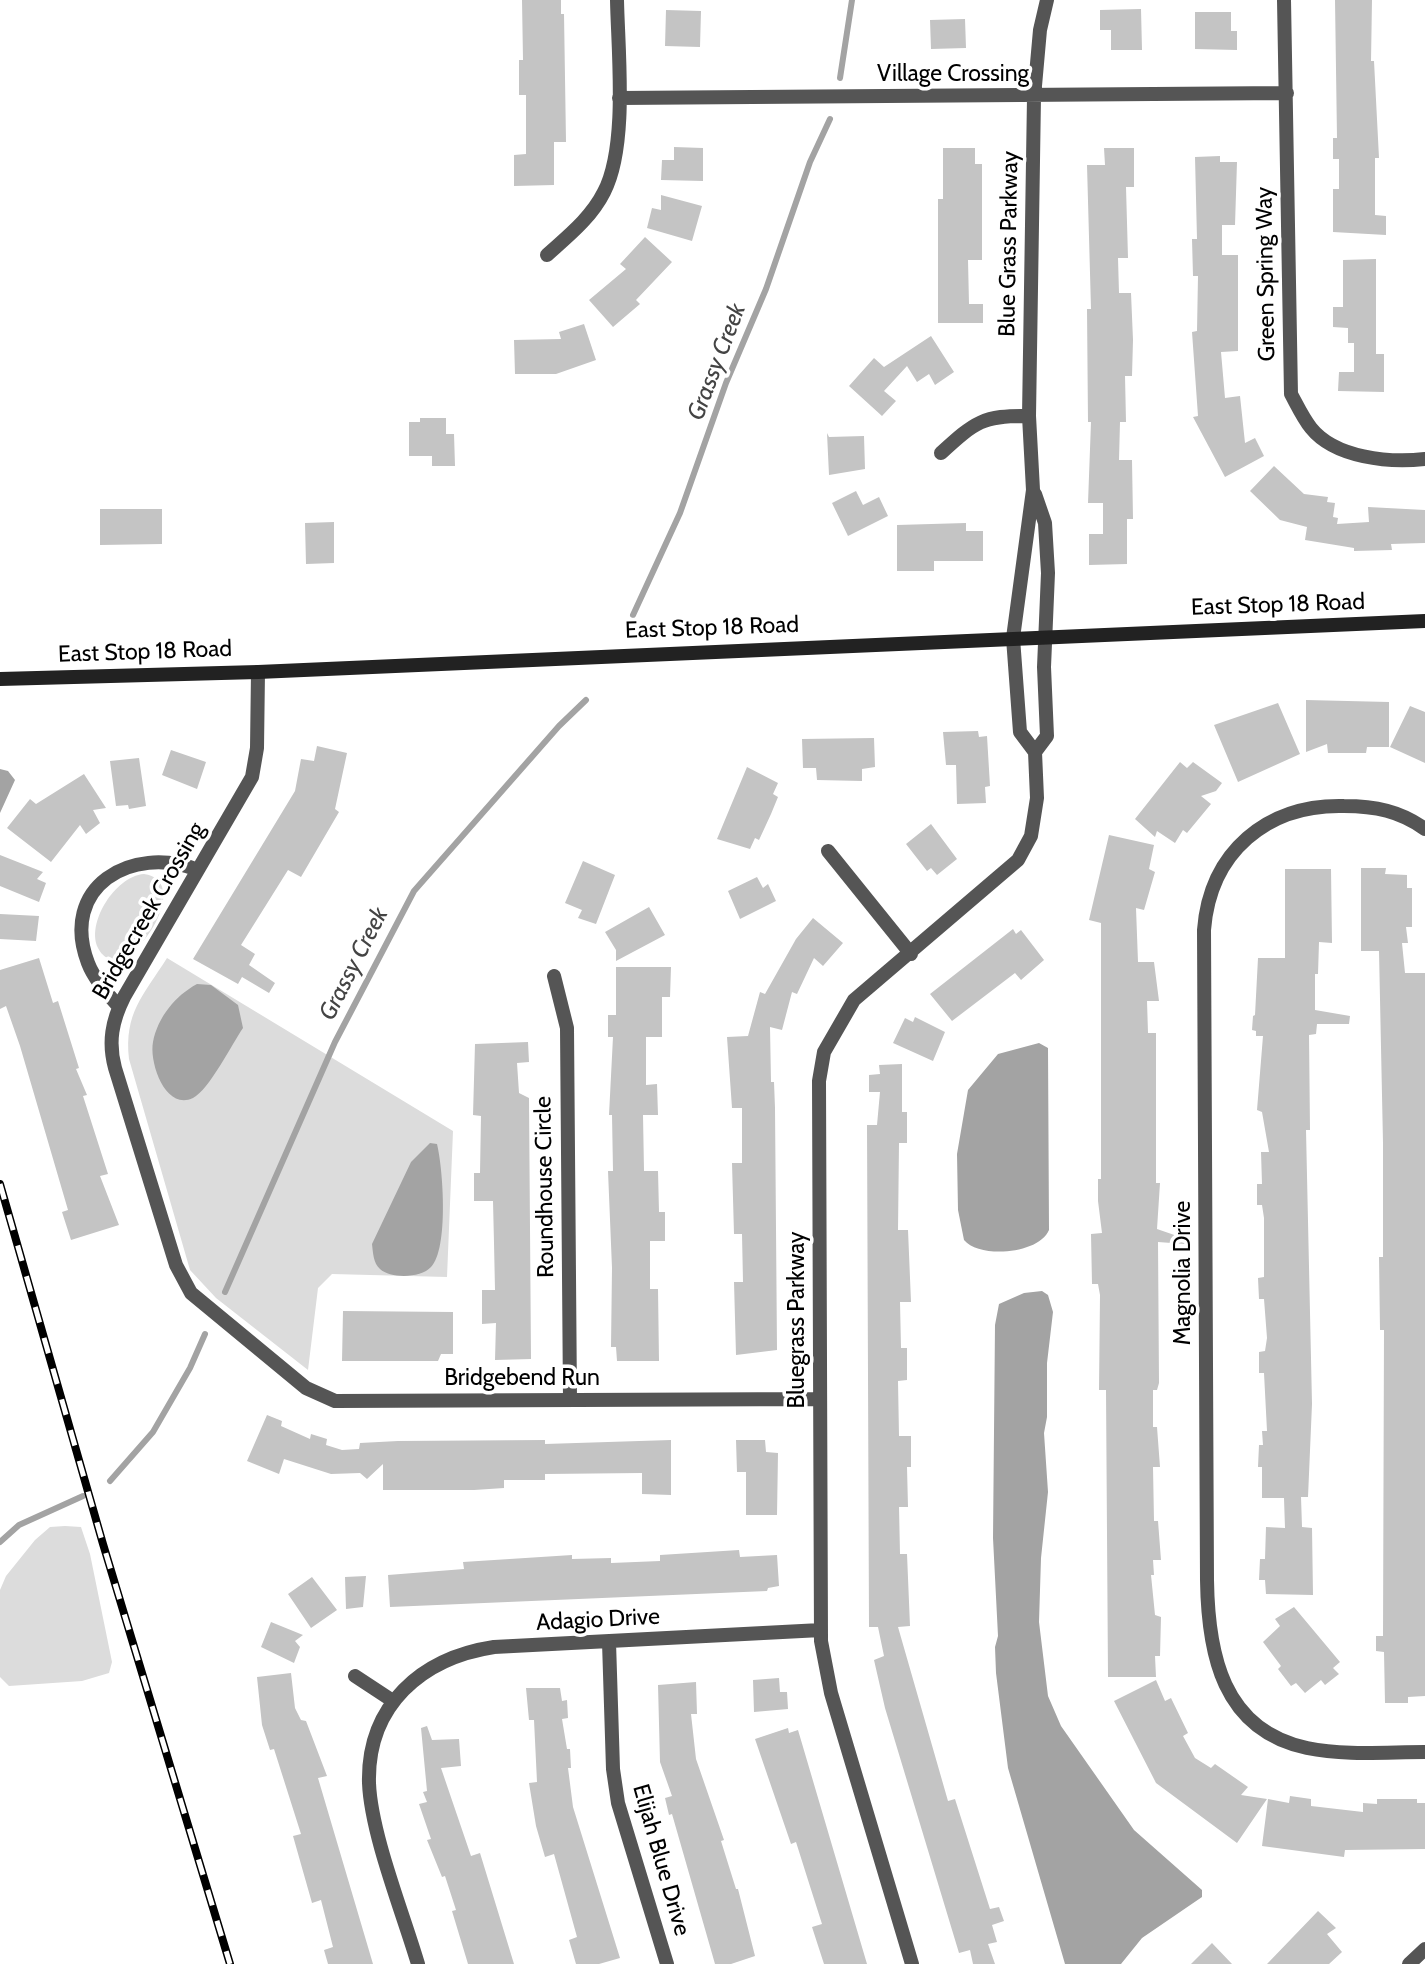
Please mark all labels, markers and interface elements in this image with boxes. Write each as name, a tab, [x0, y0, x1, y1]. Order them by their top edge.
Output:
street label: Village Crossing	[877, 60, 1029, 88]
street label: Blue Grass Parkway	[994, 151, 1024, 337]
street label: Green Spring Way	[1251, 186, 1281, 362]
water label: Grassy Creek	[682, 300, 752, 424]
street label: East Stop 18 Road	[1191, 588, 1365, 622]
street label: East Stop 18 Road	[625, 611, 799, 645]
street label: East Stop 18 Road	[58, 635, 232, 669]
street label: Bridgecreek Crossing	[87, 817, 211, 1005]
water label: Grassy Creek	[313, 903, 395, 1025]
street label: Roundhouse Circle	[530, 1096, 560, 1278]
street label: Magnolia Drive	[1169, 1201, 1197, 1345]
street label: Bluegrass Parkway	[783, 1232, 811, 1408]
street label: Bridgebend Run	[444, 1364, 600, 1392]
street label: Adagio Drive	[535, 1603, 661, 1637]
street label: Elijah Blue Drive	[626, 1781, 696, 1939]

